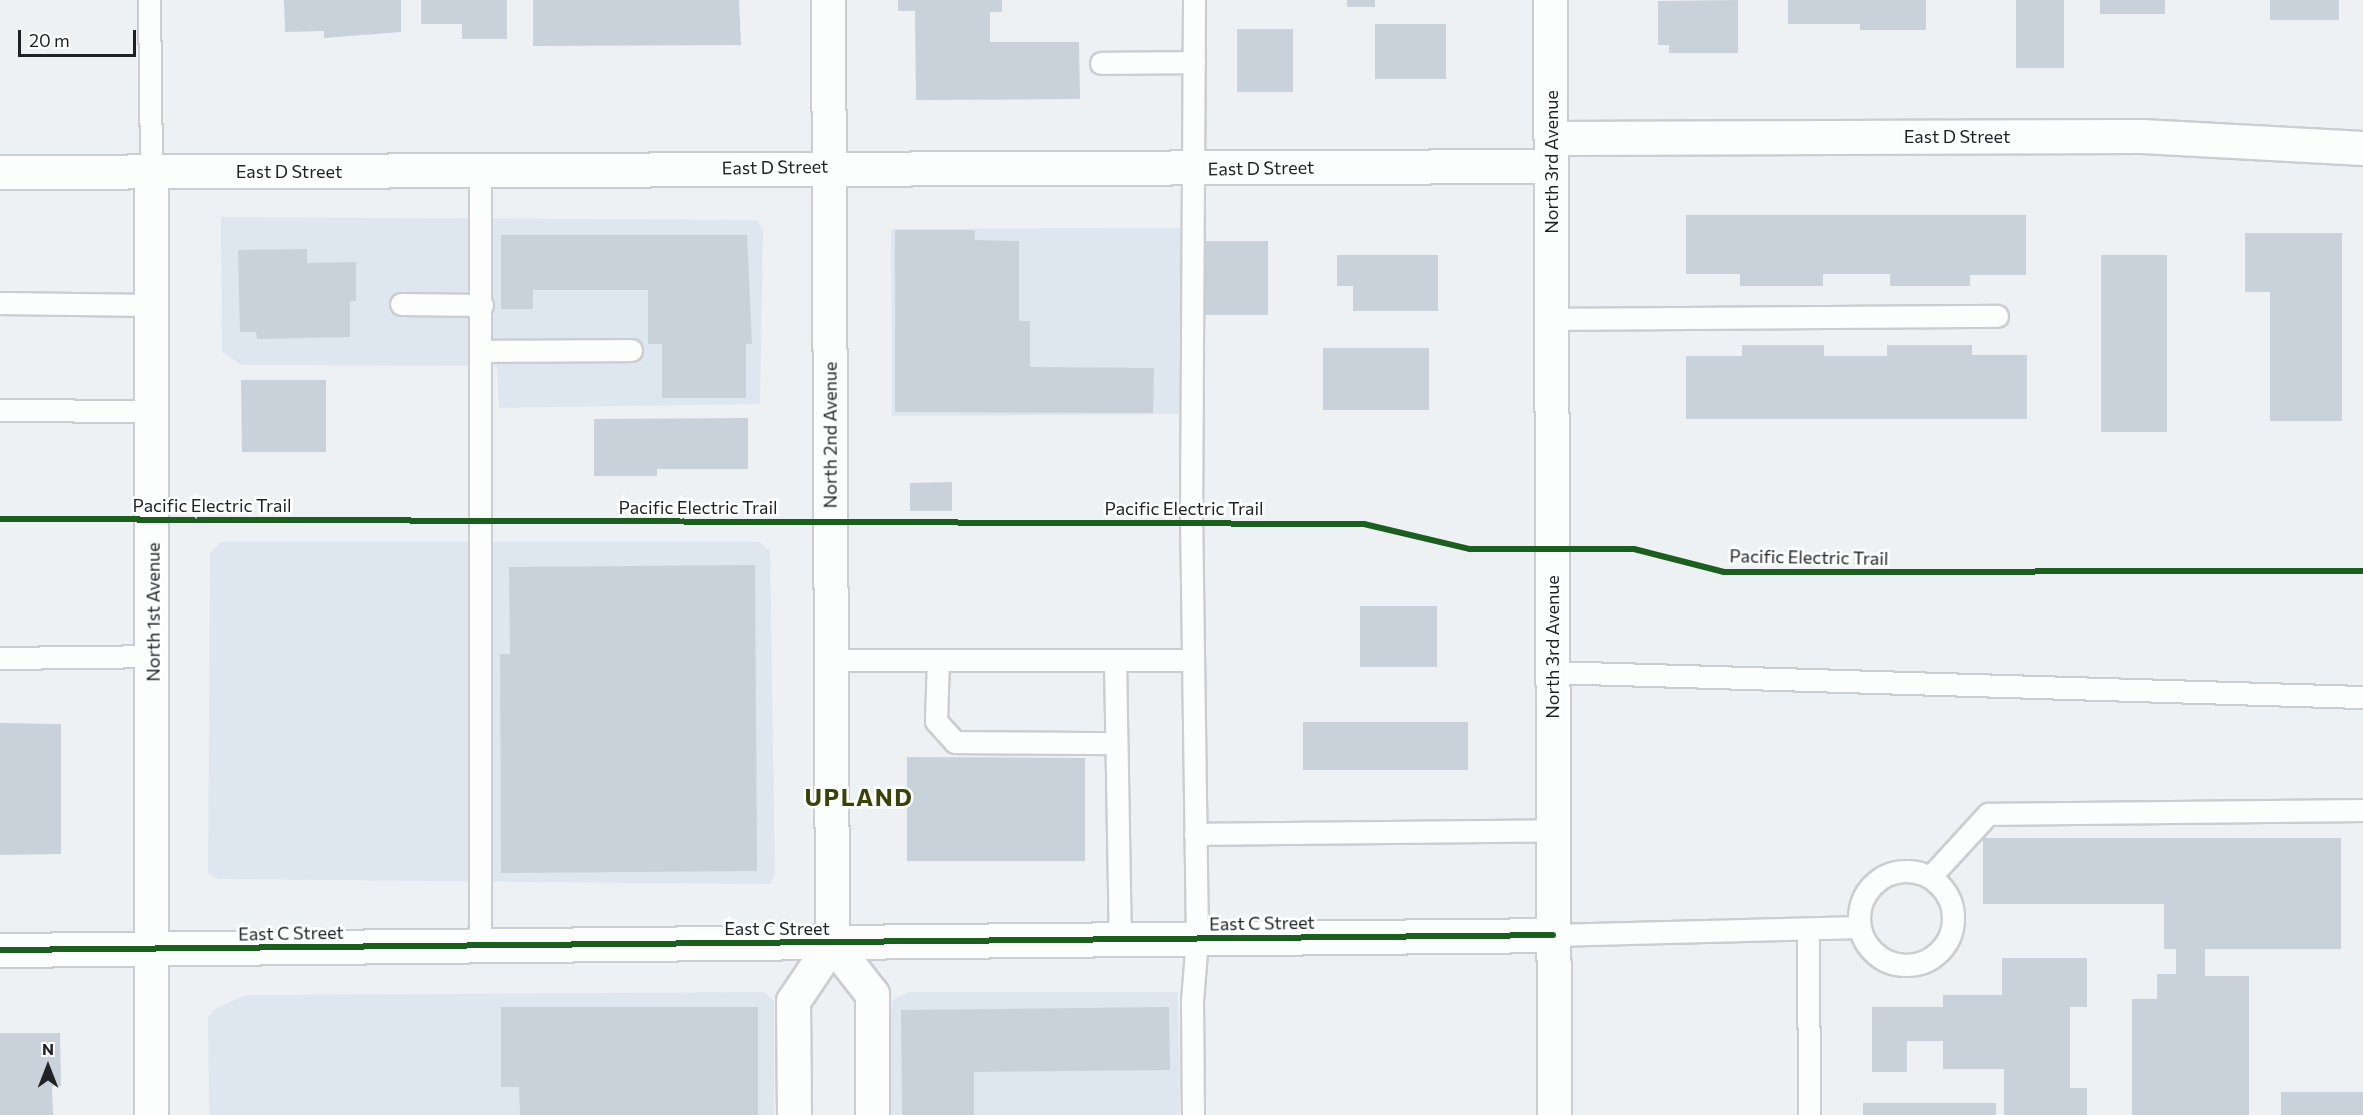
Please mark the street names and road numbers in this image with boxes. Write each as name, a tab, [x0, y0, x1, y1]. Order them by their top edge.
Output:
street label: North 3rd Avenue	[1540, 90, 1562, 234]
street label: East D Street	[1904, 125, 2010, 147]
street label: East D Street	[721, 155, 829, 179]
street label: East D Street	[1207, 156, 1315, 180]
street label: East D Street	[236, 160, 342, 182]
street label: North 2nd Avenue	[819, 362, 841, 508]
street label: Pacific Electric Trail	[132, 494, 292, 516]
street label: Pacific Electric Trail	[618, 496, 778, 518]
street label: Pacific Electric Trail	[1104, 497, 1264, 519]
street label: North 1st Avenue	[142, 542, 164, 682]
street label: Pacific Electric Trail	[1729, 545, 1889, 569]
street label: North 3rd Avenue	[1541, 575, 1563, 719]
street label: East C Street	[1209, 911, 1315, 935]
street label: East C Street	[724, 917, 830, 939]
street label: East C Street	[238, 921, 344, 945]

